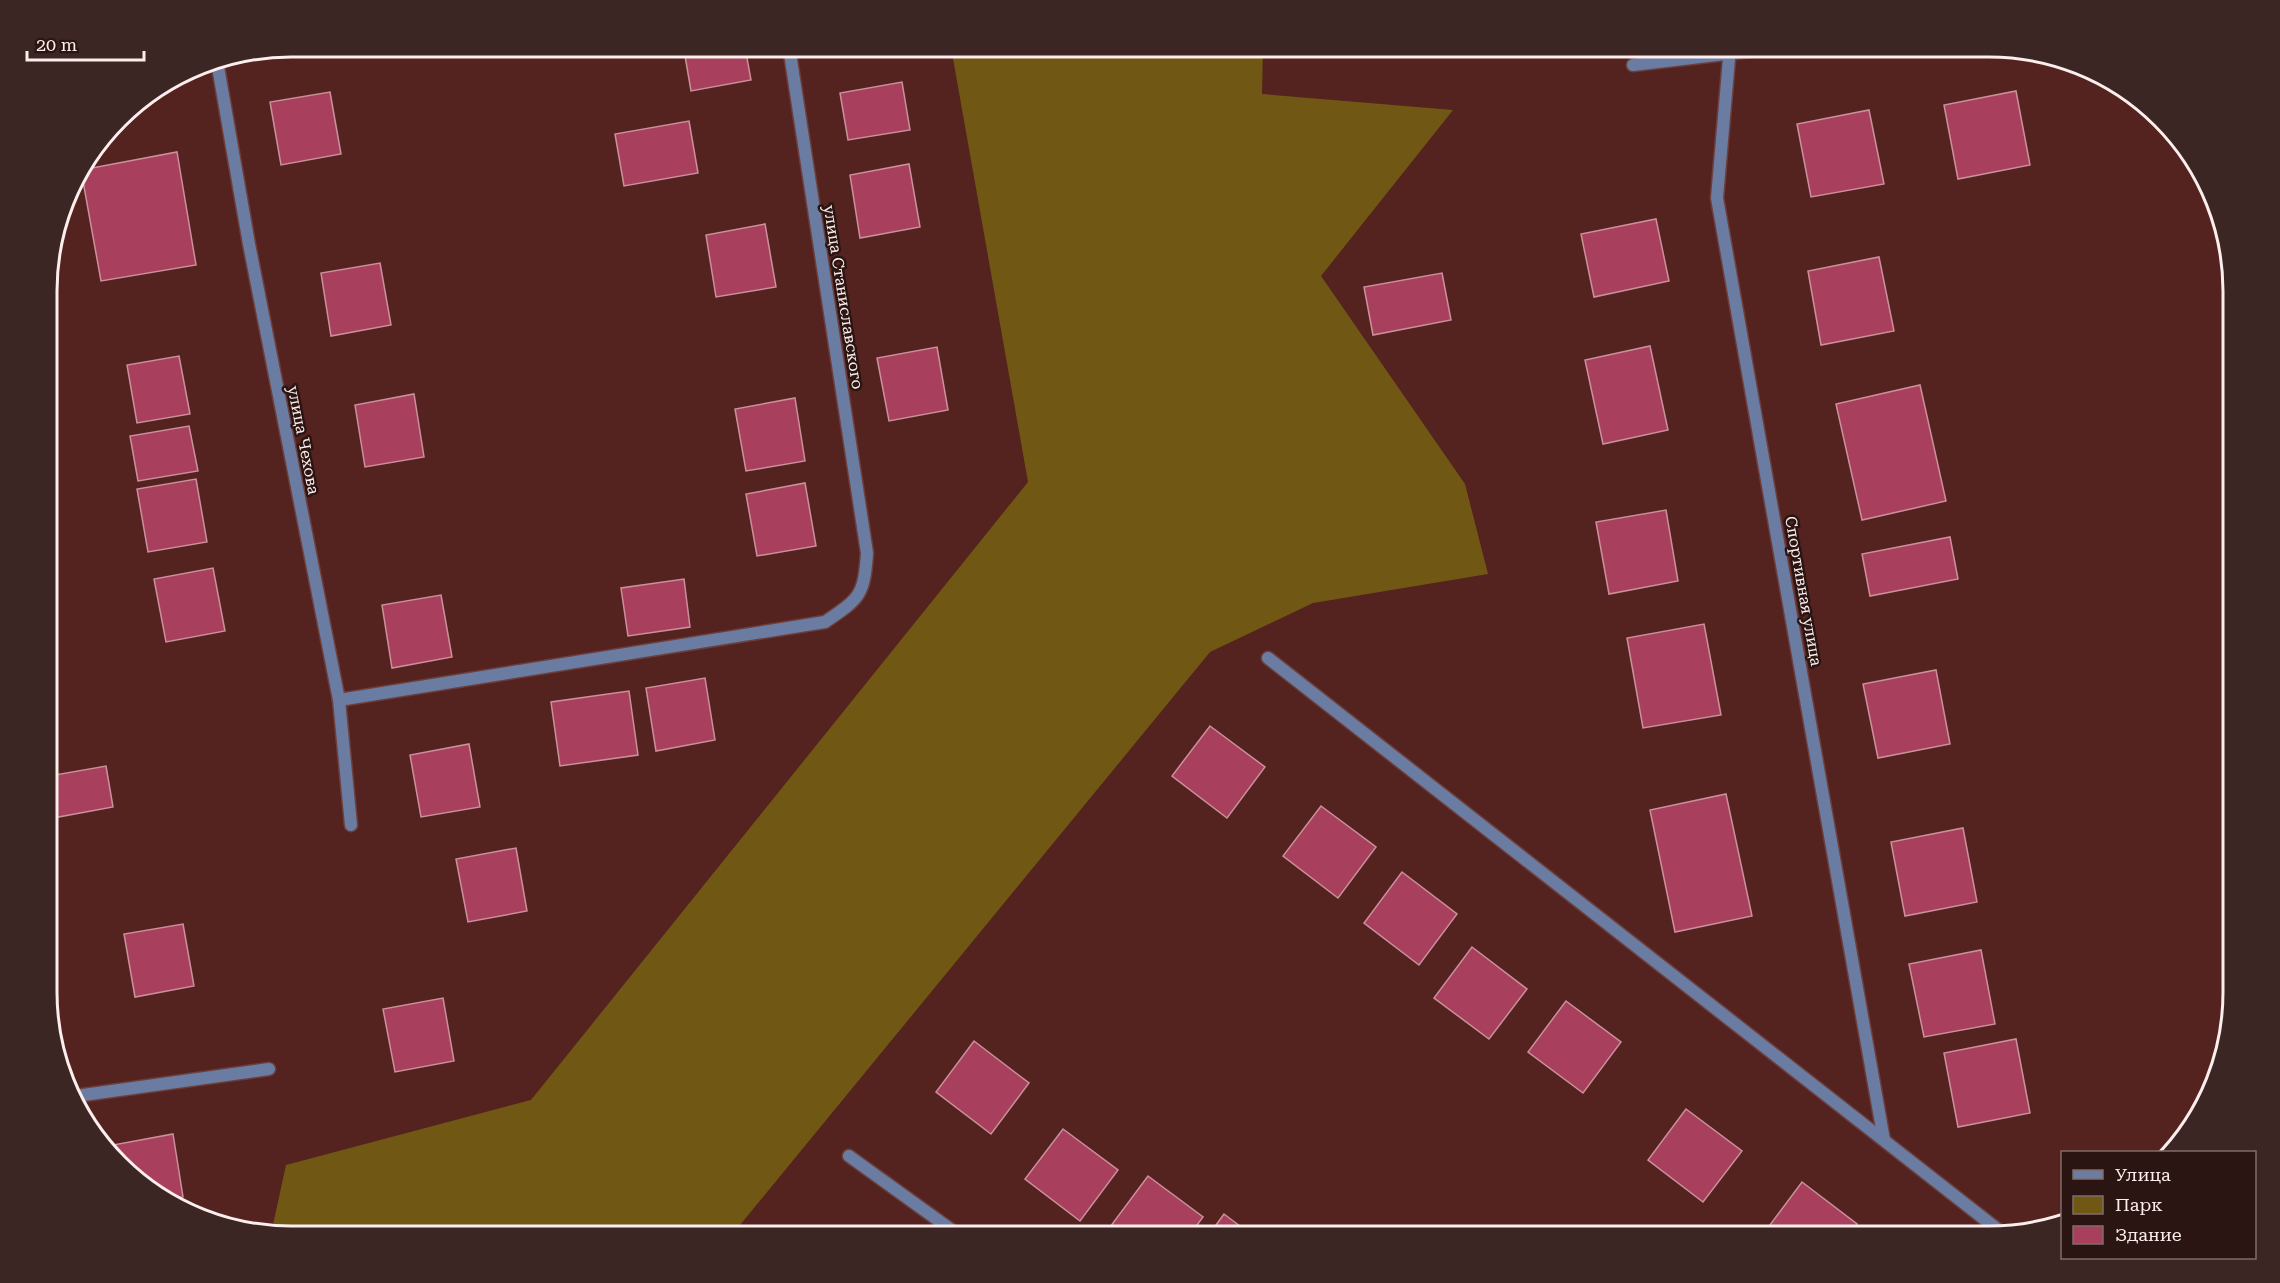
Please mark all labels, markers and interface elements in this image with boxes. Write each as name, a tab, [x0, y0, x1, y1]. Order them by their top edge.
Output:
scale bar	[27, 24, 144, 62]
text: 20 m	[36, 34, 77, 55]
street label: улица Станиславского	[820, 204, 867, 391]
street label: улица Чехова	[284, 384, 323, 496]
street label: Спортивная улица	[1781, 515, 1826, 668]
legend	[2061, 1151, 2256, 1259]
text: Улица	[2115, 1164, 2171, 1185]
text: Парк	[2115, 1194, 2163, 1215]
text: Здание	[2115, 1224, 2182, 1245]

